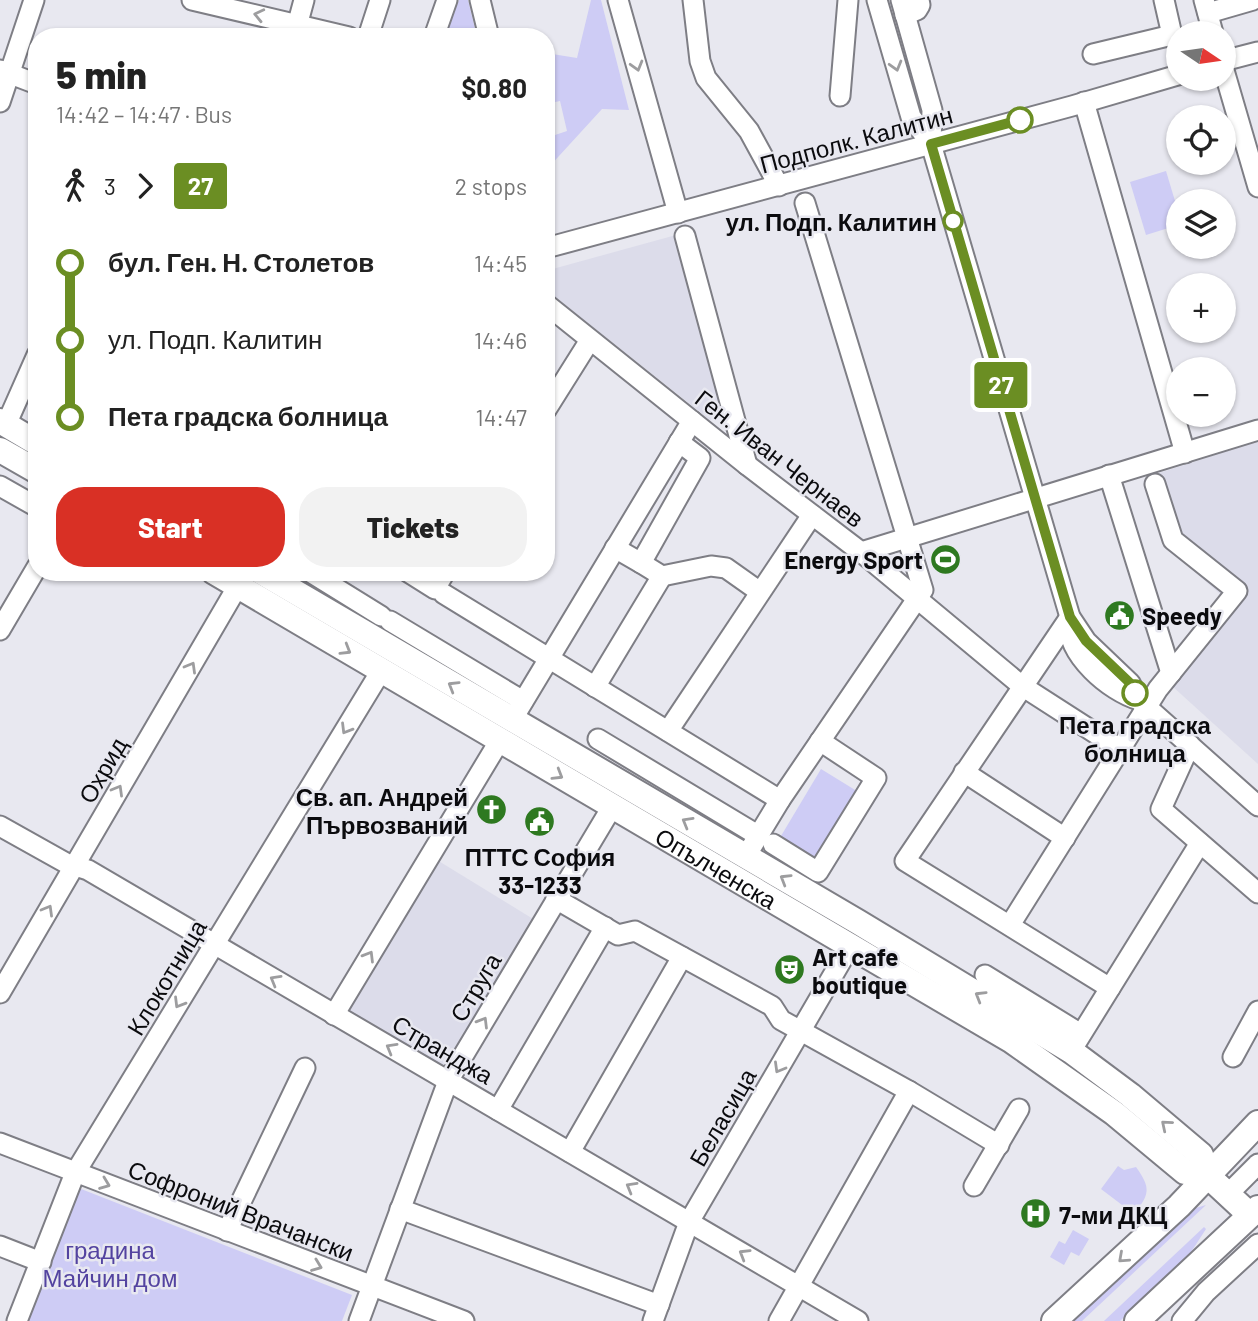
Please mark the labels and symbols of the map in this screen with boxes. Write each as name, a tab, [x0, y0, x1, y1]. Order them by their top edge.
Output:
one-way arrow	[253, 9, 265, 23]
north arrow	[1166, 21, 1236, 91]
one-way arrow	[888, 59, 902, 71]
one-way arrow	[629, 60, 643, 72]
street label: Подполк. Калитин	[756, 99, 956, 179]
unlabelled marker	[1007, 107, 1033, 133]
place label: ул. Подп. Калитин	[726, 207, 937, 236]
marker: ул. Подп. Калитин	[943, 211, 963, 231]
line badge: 27	[970, 362, 1032, 408]
street label: Ген. Иван Чернаев	[690, 383, 870, 533]
sports icon: Energy Sport	[929, 542, 963, 576]
place label: Energy Sport	[784, 545, 923, 574]
public building icon: Speedy	[1102, 598, 1136, 632]
place label: Speedy	[1142, 601, 1222, 630]
one-way arrow	[338, 641, 351, 654]
one-way arrow	[183, 661, 196, 674]
marker: Пета градска болница	[1122, 680, 1148, 706]
one-way arrow	[447, 681, 460, 694]
place label: Пета градска болница	[1059, 710, 1212, 767]
one-way arrow	[341, 722, 354, 735]
street label: Охрид	[72, 732, 132, 808]
one-way arrow	[551, 767, 564, 780]
place label: Св. ап. Андрей Първозваний	[296, 782, 468, 839]
one-way arrow	[110, 785, 123, 798]
church icon: Св. ап. Андрей Първозваний	[474, 793, 508, 827]
public building icon: ПТТС София 33-1233	[523, 805, 557, 839]
one-way arrow	[682, 817, 694, 830]
street label: Опълченска	[651, 821, 783, 915]
place label: ПТТС София 33-1233	[465, 842, 615, 899]
one-way arrow	[779, 874, 792, 887]
one-way arrow	[40, 904, 53, 917]
street label: Клокотница	[120, 913, 212, 1040]
place label: Art cafe boutique	[812, 942, 907, 999]
street label: Струга	[443, 947, 507, 1027]
one-way arrow	[361, 951, 374, 964]
theatre icon: Art cafe boutique	[772, 953, 806, 987]
one-way arrow	[270, 975, 283, 988]
one-way arrow	[974, 991, 987, 1004]
one-way arrow	[175, 996, 188, 1009]
street label: Странджа	[387, 1009, 499, 1090]
one-way arrow	[474, 1017, 487, 1030]
one-way arrow	[385, 1043, 398, 1056]
one-way arrow	[774, 1061, 787, 1074]
street label: Беласица	[682, 1062, 762, 1171]
one-way arrow	[1162, 1121, 1175, 1133]
street label: Софроний Врачански	[124, 1154, 358, 1266]
one-way arrow	[98, 1176, 111, 1190]
one-way arrow	[625, 1182, 638, 1195]
hospital icon: 7-ми ДКЦ	[1019, 1197, 1053, 1231]
place label: 7-ми ДКЦ	[1059, 1200, 1168, 1229]
park label: градина Майчин дом	[43, 1235, 177, 1292]
one-way arrow	[739, 1249, 751, 1262]
one-way arrow	[1118, 1250, 1131, 1262]
one-way arrow	[311, 1257, 323, 1271]

